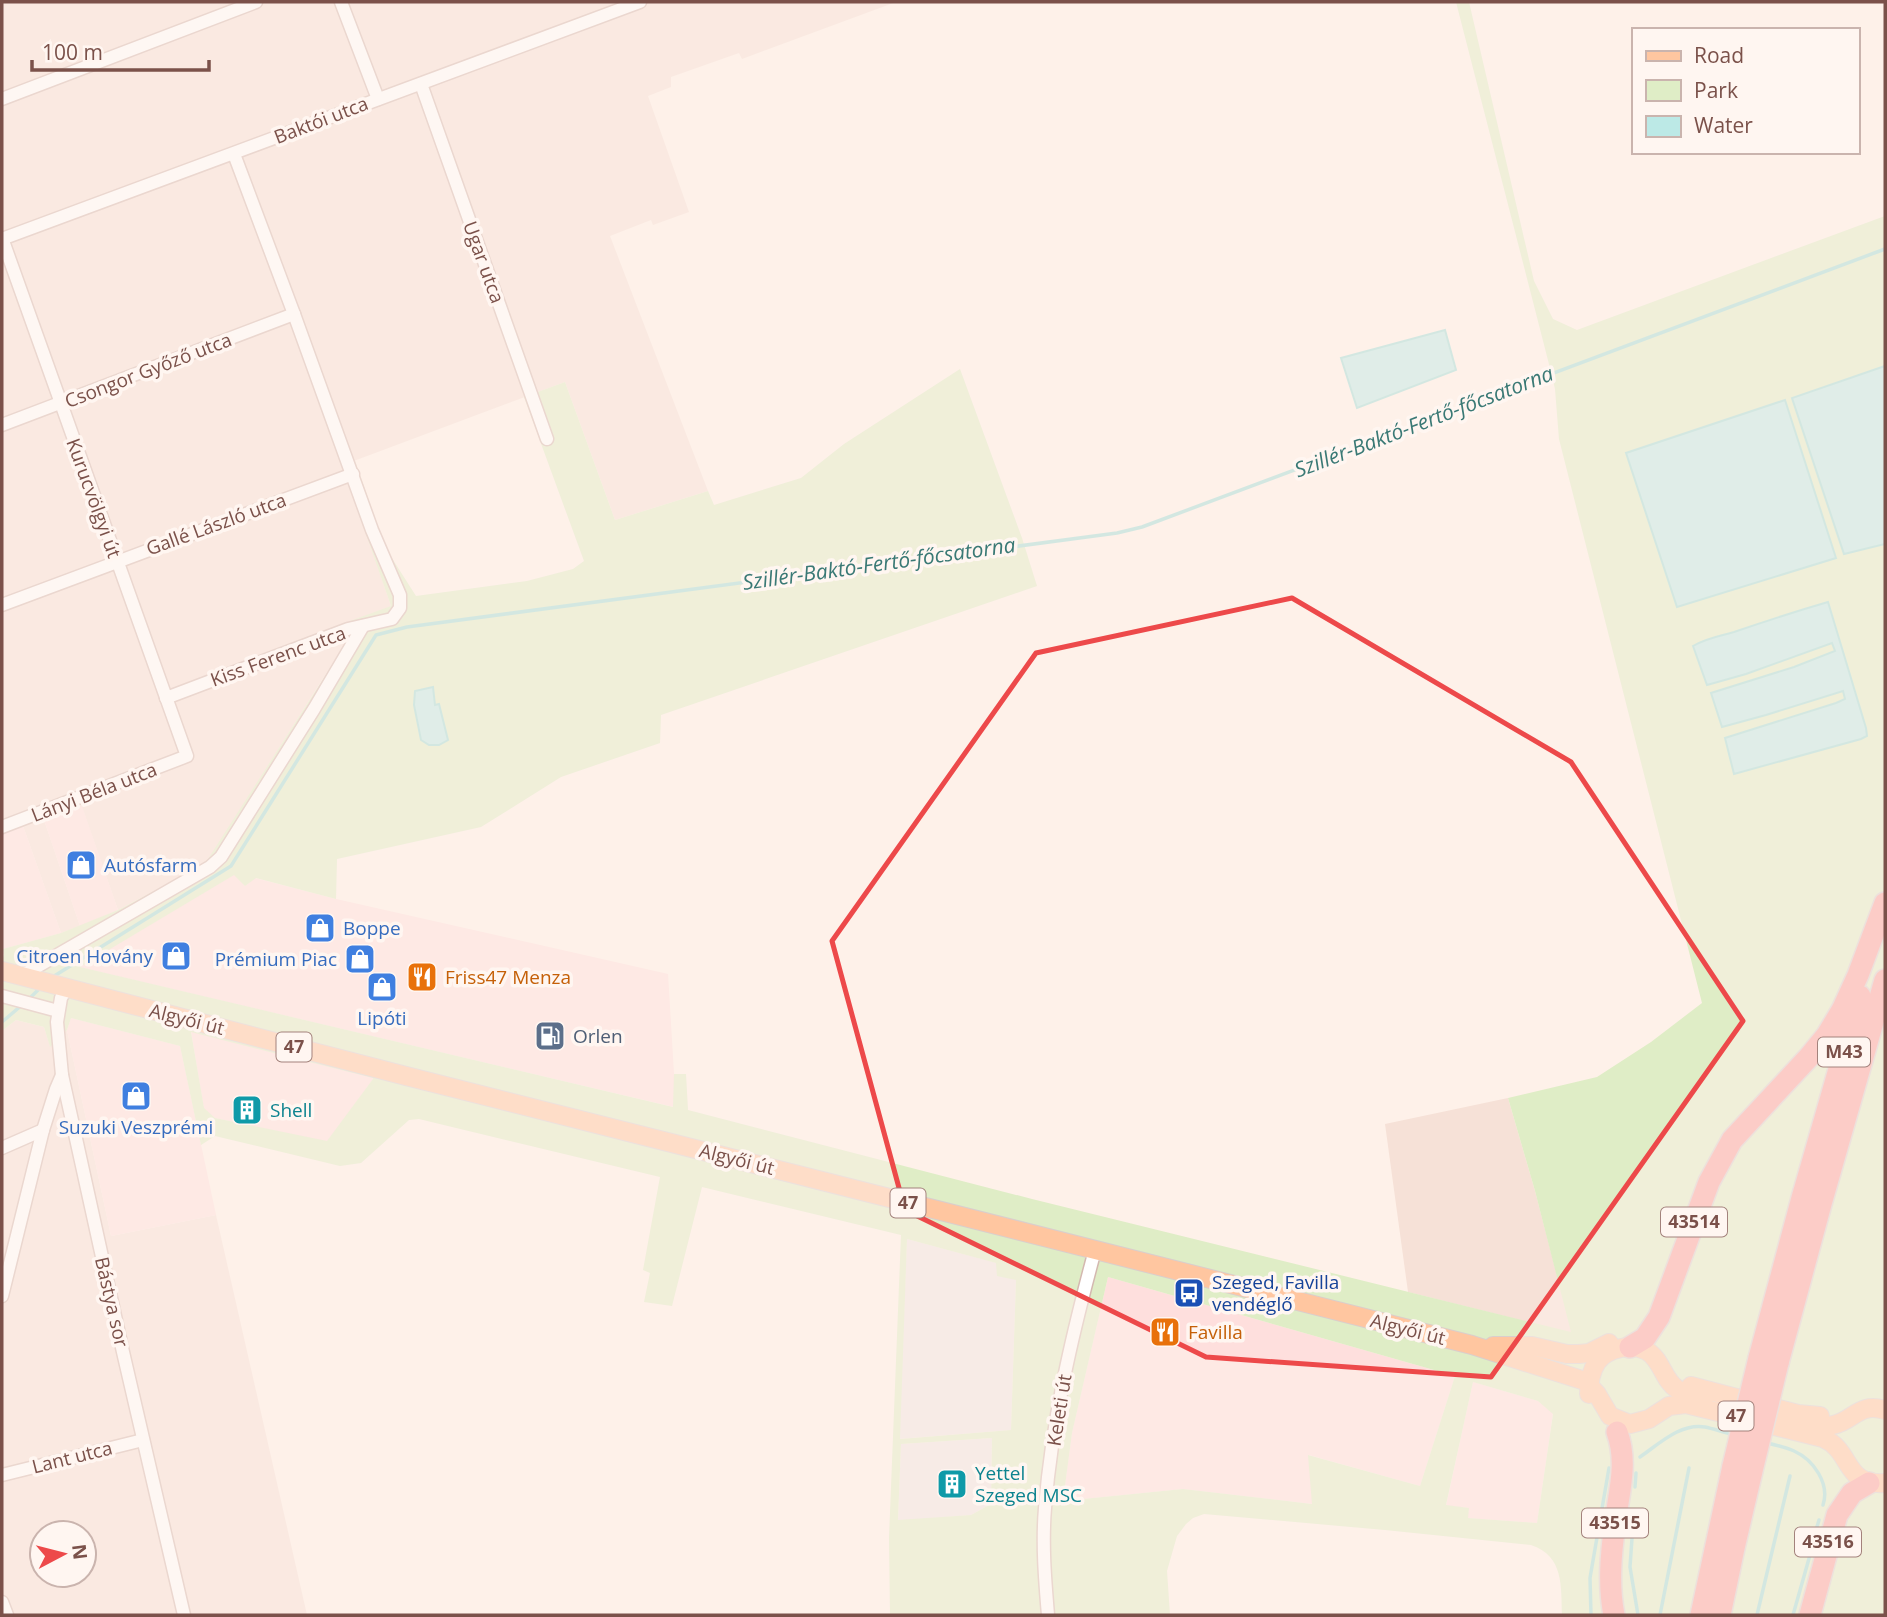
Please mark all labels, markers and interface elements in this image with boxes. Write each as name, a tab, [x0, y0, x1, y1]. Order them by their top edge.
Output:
scale bar	[32, 28, 208, 72]
legend	[1632, 28, 1859, 154]
text: 100 m	[42, 38, 103, 66]
text: Road	[1694, 41, 1744, 69]
text: Park	[1694, 76, 1738, 104]
street label: Baktói utca	[270, 90, 372, 150]
text: Water	[1694, 111, 1753, 139]
street label: Ugar utca	[457, 217, 511, 307]
street label: Csongor Győző utca	[61, 326, 235, 414]
water label: Szillér-Baktó-Fertő-főcsatorna	[1290, 359, 1557, 483]
street label: Kurucvölgyi út	[60, 435, 128, 562]
street label: Gallé László utca	[142, 487, 290, 561]
water label: Szillér-Baktó-Fertő-főcsatorna	[741, 530, 1017, 596]
street label: Kiss Ferenc utca	[207, 619, 349, 693]
street label: Lányi Béla utca	[27, 756, 161, 828]
shop icon: Autósfarm	[64, 848, 98, 882]
place label: Autósfarm	[104, 852, 197, 878]
shop icon: Boppe	[303, 911, 337, 945]
place label: Boppe	[343, 915, 401, 941]
shop icon: Citroen Hovány	[159, 939, 193, 973]
shop icon: Prémium Piac	[343, 942, 377, 976]
place label: Citroen Hovány	[16, 943, 153, 969]
place label: Prémium Piac	[215, 946, 337, 972]
restaurant icon: Friss47 Menza	[405, 960, 439, 994]
place label: Friss47 Menza	[445, 964, 571, 990]
shop icon: Lipóti	[365, 970, 399, 1004]
street label: Algyői út	[147, 997, 227, 1041]
place label: Lipóti	[357, 1005, 407, 1031]
fuel station icon: Orlen	[533, 1019, 567, 1053]
place label: Orlen	[573, 1023, 623, 1049]
road number: 47	[276, 1032, 312, 1062]
road number: M43	[1818, 1037, 1870, 1066]
shop icon: Suzuki Veszprémi	[119, 1079, 153, 1113]
building icon: Shell	[230, 1093, 264, 1127]
place label: Shell	[270, 1097, 312, 1123]
place label: Suzuki Veszprémi	[59, 1114, 213, 1140]
street label: Algyői út	[697, 1137, 777, 1181]
road number: 47	[890, 1188, 926, 1218]
road number: 43514	[1661, 1208, 1727, 1237]
street label: Bástya sor	[89, 1254, 135, 1350]
place label: Szeged, Favilla vendéglő	[1212, 1269, 1339, 1317]
bus stop icon: Szeged, Favilla vendéglő	[1172, 1276, 1206, 1310]
street label: Algyői út	[1368, 1307, 1448, 1351]
restaurant icon: Favilla	[1148, 1315, 1182, 1349]
place label: Favilla	[1188, 1319, 1243, 1345]
street label: Keleti út	[1040, 1372, 1078, 1448]
road number: 47	[1718, 1401, 1754, 1430]
street label: Lant utca	[29, 1434, 115, 1480]
place label: Yettel Szeged MSC	[975, 1460, 1082, 1508]
building icon: Yettel Szeged MSC	[935, 1467, 969, 1501]
road number: 43515	[1582, 1508, 1648, 1538]
north arrow	[28, 1519, 98, 1589]
road number: 43516	[1795, 1527, 1861, 1556]
text: N	[66, 1543, 94, 1561]

